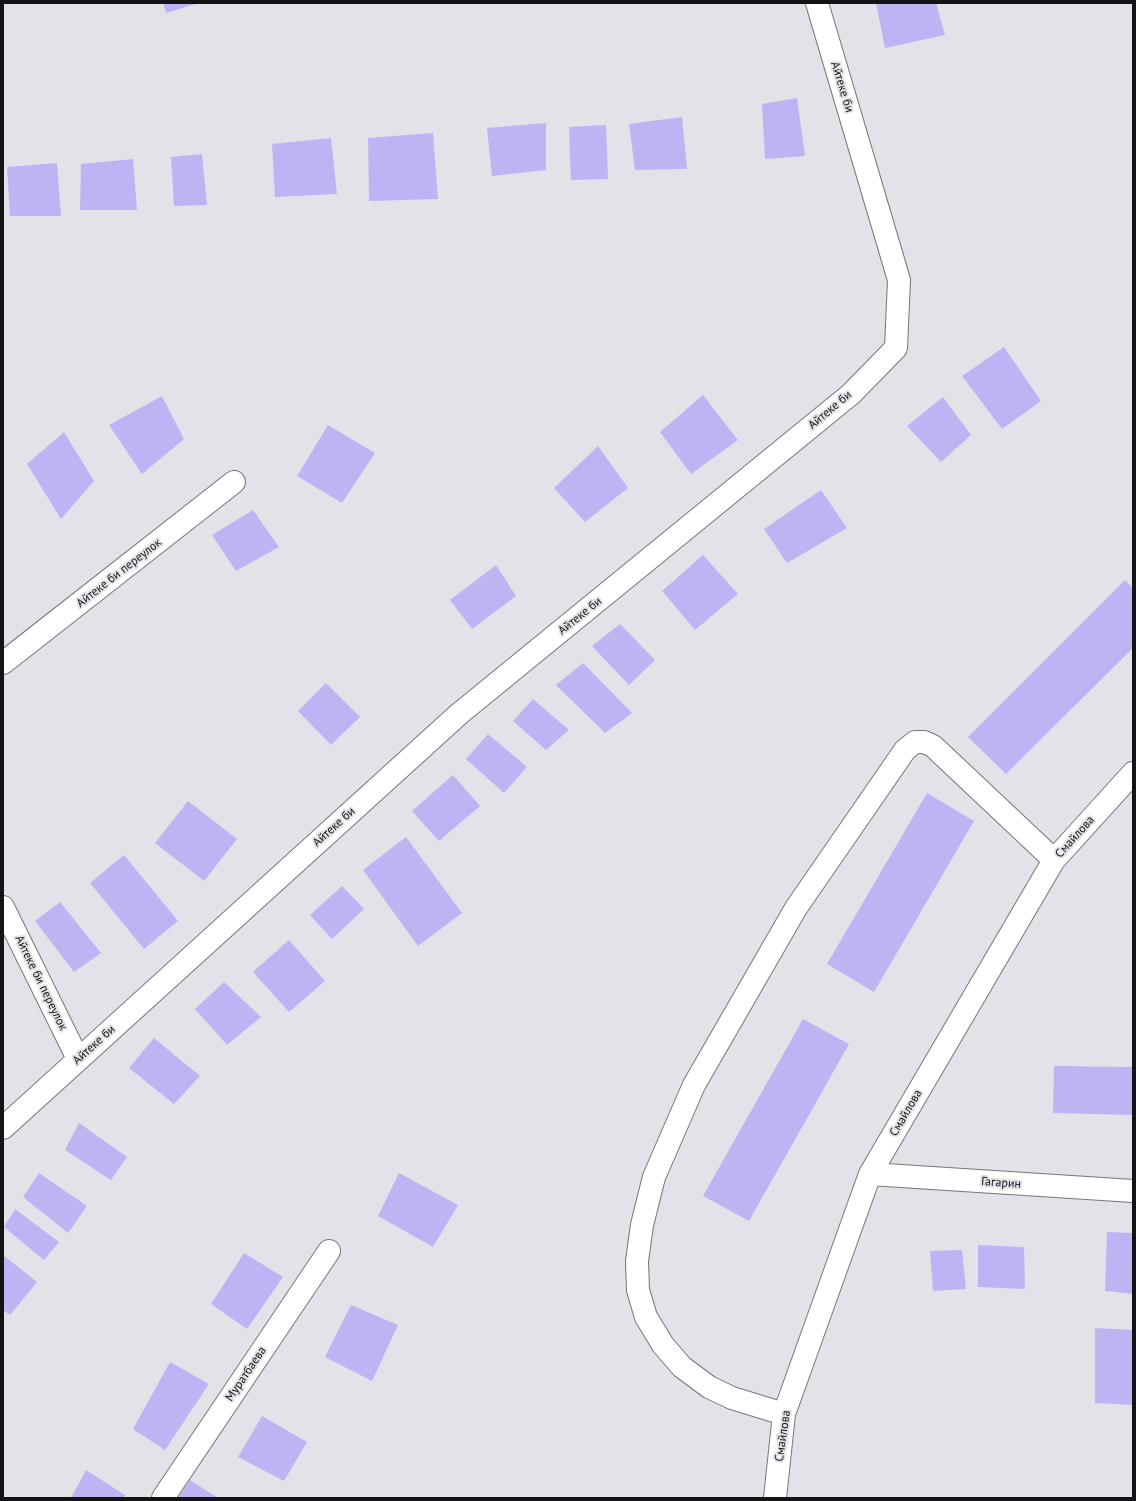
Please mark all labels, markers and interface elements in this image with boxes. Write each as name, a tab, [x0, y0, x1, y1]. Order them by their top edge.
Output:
street label: Айтеке би	[827, 60, 857, 114]
street label: Айтеке би	[805, 388, 855, 432]
street label: Айтеке би переулок	[74, 535, 164, 611]
street label: Айтеке би	[555, 594, 605, 638]
street label: Айтеке би	[310, 804, 358, 850]
street label: Смайлова	[1052, 813, 1098, 861]
street label: Айтеке би переулок	[12, 933, 70, 1033]
street label: Айтеке би	[70, 1022, 118, 1068]
street label: Смайлова	[887, 1087, 925, 1139]
street label: Гагарин	[981, 1174, 1021, 1192]
street label: Муратбаева	[222, 1344, 270, 1404]
street label: Смайлова	[772, 1409, 794, 1463]

